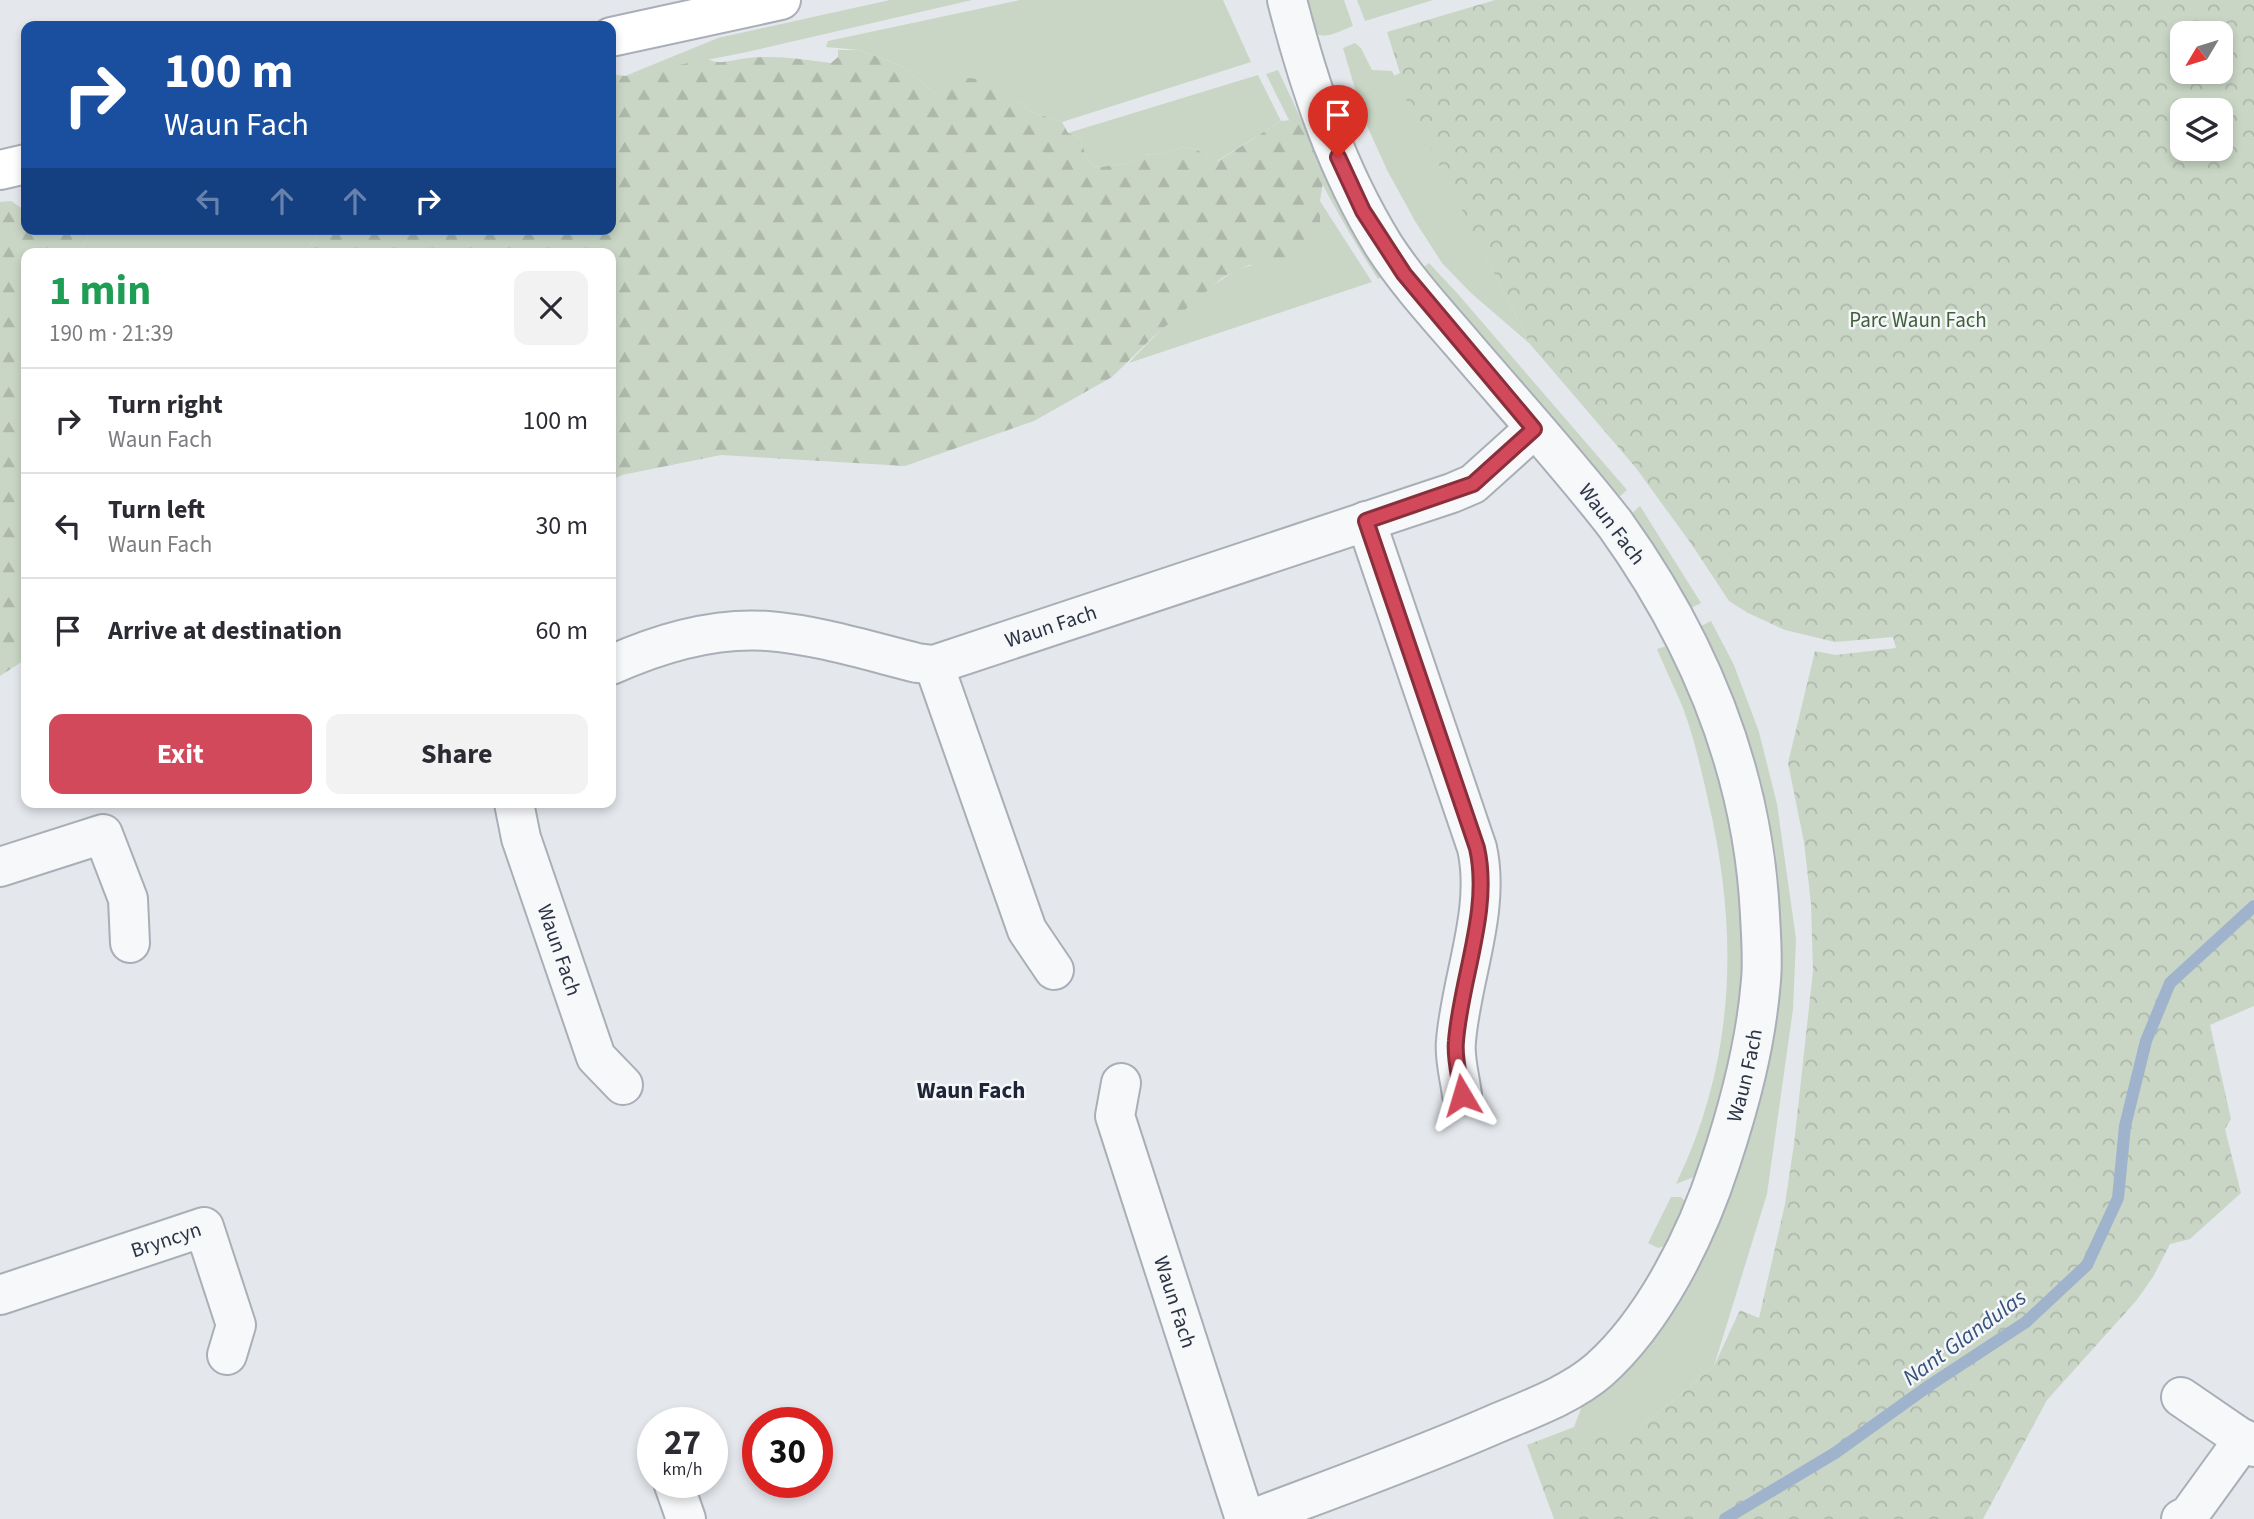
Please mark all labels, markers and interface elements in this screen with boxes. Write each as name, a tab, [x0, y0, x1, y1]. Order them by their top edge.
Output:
north arrow	[2170, 21, 2233, 84]
map controls	[2170, 21, 2233, 161]
text: 100 m	[164, 37, 293, 107]
icon: right	[49, 49, 140, 140]
pin	[1308, 85, 1368, 157]
icon: arrive	[1319, 96, 1357, 134]
button: layers	[2170, 98, 2233, 161]
text: Waun Fach	[164, 102, 309, 148]
icon: left	[190, 182, 228, 220]
icon: ahead	[263, 182, 301, 220]
icon: ahead	[336, 182, 374, 220]
icon: right	[409, 182, 447, 220]
text: 1 min	[49, 261, 151, 321]
button: close	[514, 271, 588, 345]
park label: Parc Waun Fach	[1849, 305, 1987, 335]
text: 190 m · 21:39	[49, 317, 173, 350]
text: Turn right	[108, 386, 223, 423]
icon: right	[49, 402, 87, 440]
text: 100 m	[522, 402, 588, 439]
text: Waun Fach	[108, 423, 212, 456]
street label: Waun Fach	[1571, 477, 1653, 571]
text: Turn left	[108, 491, 205, 528]
icon: left	[49, 507, 87, 545]
text: 30 m	[535, 507, 588, 544]
text: Waun Fach	[108, 528, 212, 561]
street label: Waun Fach	[1001, 597, 1101, 655]
icon: arrive	[49, 612, 87, 650]
text: Arrive at destination	[108, 612, 342, 649]
text: 60 m	[535, 612, 588, 649]
button: Exit	[49, 714, 312, 794]
button: Share	[326, 714, 588, 794]
street label: Waun Fach	[530, 900, 589, 1000]
street label: Waun Fach	[1719, 1026, 1770, 1126]
position arrow	[1425, 1058, 1499, 1132]
district label: Waun Fach	[917, 1074, 1025, 1107]
street label: Bryncyn	[127, 1214, 205, 1265]
street label: Waun Fach	[1146, 1252, 1204, 1352]
water label: Nant Glandulas	[1896, 1281, 2033, 1394]
speed limit sign: 30	[742, 1407, 833, 1498]
text: 27	[664, 1418, 701, 1468]
text: km/h	[663, 1457, 702, 1482]

